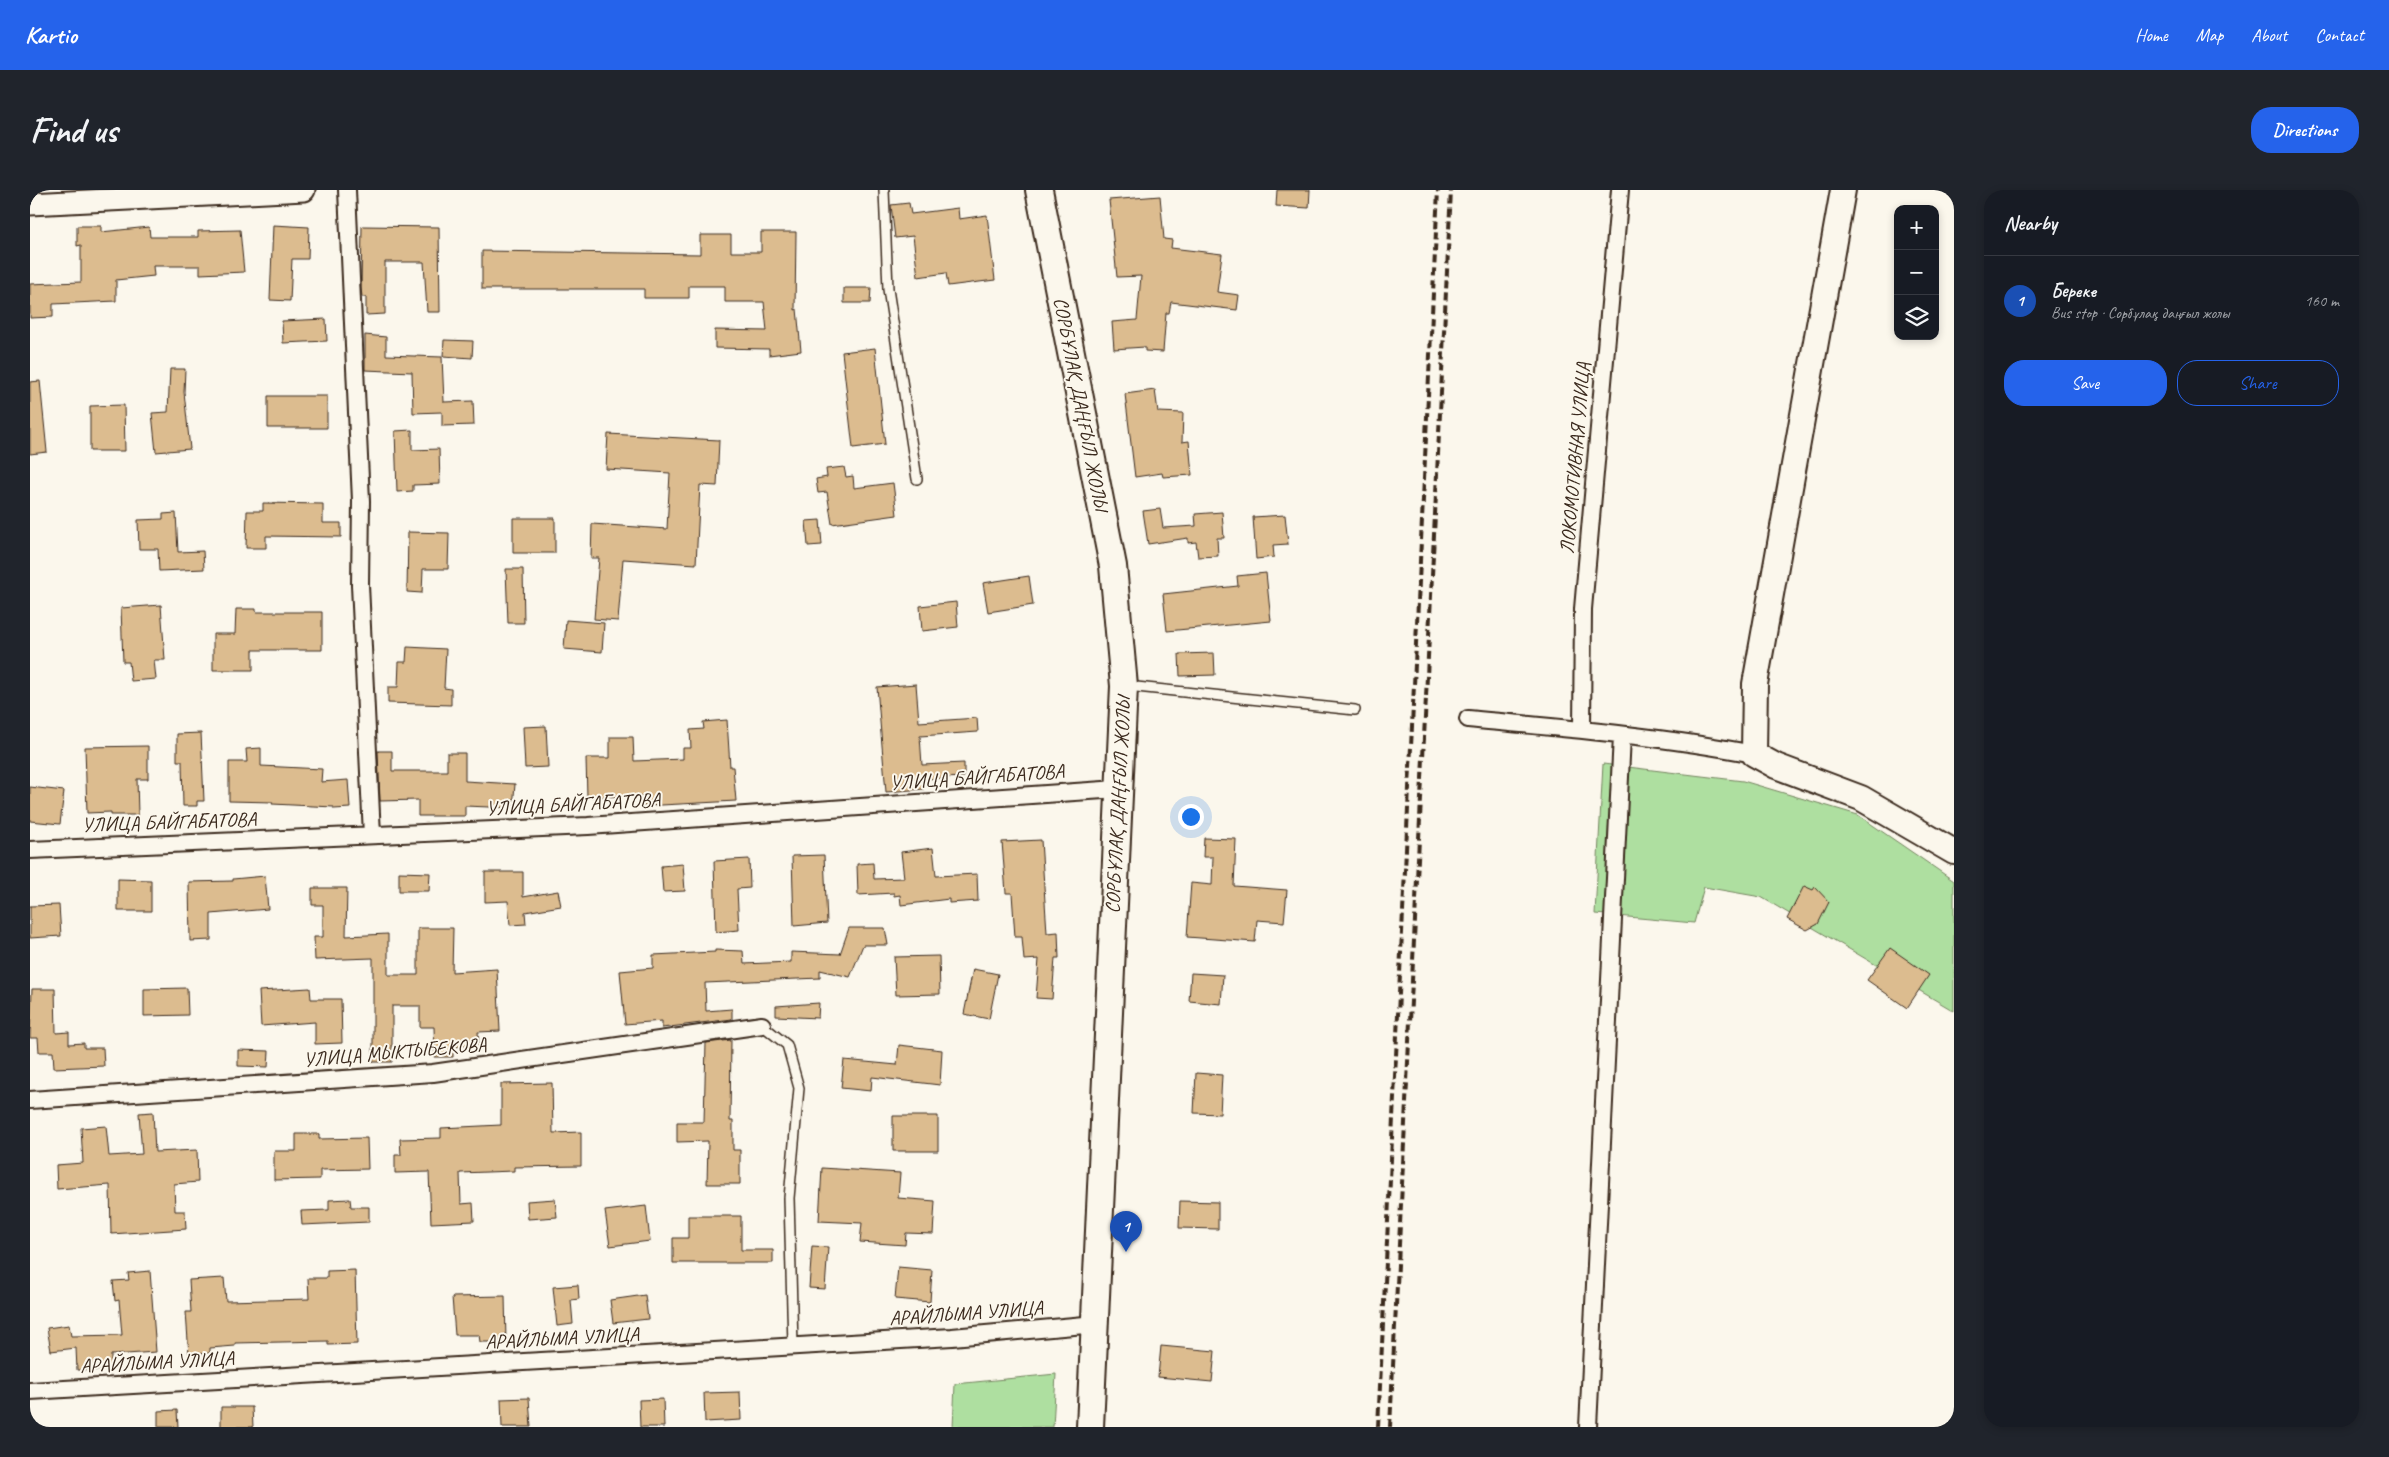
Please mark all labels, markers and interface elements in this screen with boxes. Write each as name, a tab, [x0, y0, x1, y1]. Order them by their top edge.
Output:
text: Kartio	[25, 20, 77, 50]
text: Home	[2135, 24, 2168, 46]
text: Map	[2196, 24, 2223, 46]
text: About	[2251, 24, 2287, 46]
text: Contact	[2315, 24, 2364, 46]
button: Directions	[2251, 107, 2359, 153]
text: Find us	[30, 108, 117, 153]
map controls	[1894, 205, 1939, 340]
button: +	[1894, 205, 1939, 250]
text: Nearby	[2004, 210, 2057, 236]
button: −	[1894, 250, 1939, 295]
text: Береке	[2051, 279, 2096, 303]
text: 1	[2016, 291, 2024, 311]
text: 160 m	[2305, 291, 2339, 311]
street label: СОРБҰЛАҚ ДАҢҒЫЛ ЖОЛЫ	[1048, 295, 1115, 517]
button: layers	[1894, 295, 1939, 340]
text: Bus stop · Сорбұлақ даңғыл жолы	[2051, 303, 2229, 323]
street label: ЛОКОМОТИВНАЯ УЛИЦА	[1554, 360, 1596, 555]
button: Save	[2004, 360, 2167, 406]
button: Share	[2177, 360, 2339, 406]
street label: СОРБҰЛАҚ ДАҢҒЫЛ ЖОЛЫ	[1100, 692, 1136, 914]
street label: УЛИЦА БАЙГАБАТОВА	[889, 758, 1066, 796]
street label: УЛИЦА БАЙГАБАТОВА	[485, 787, 662, 821]
your location	[1178, 804, 1204, 830]
street label: УЛИЦА БАЙГАБАТОВА	[81, 806, 258, 838]
street label: УЛИЦА МЫКТЫБЕКОВА	[302, 1031, 488, 1072]
pin: 1	[1110, 1211, 1142, 1252]
street label: АРАЙЛЫМА УЛИЦА	[888, 1295, 1045, 1331]
street label: АРАЙЛЫМА УЛИЦА	[484, 1321, 640, 1355]
street label: АРАЙЛЫМА УЛИЦА	[79, 1345, 235, 1379]

